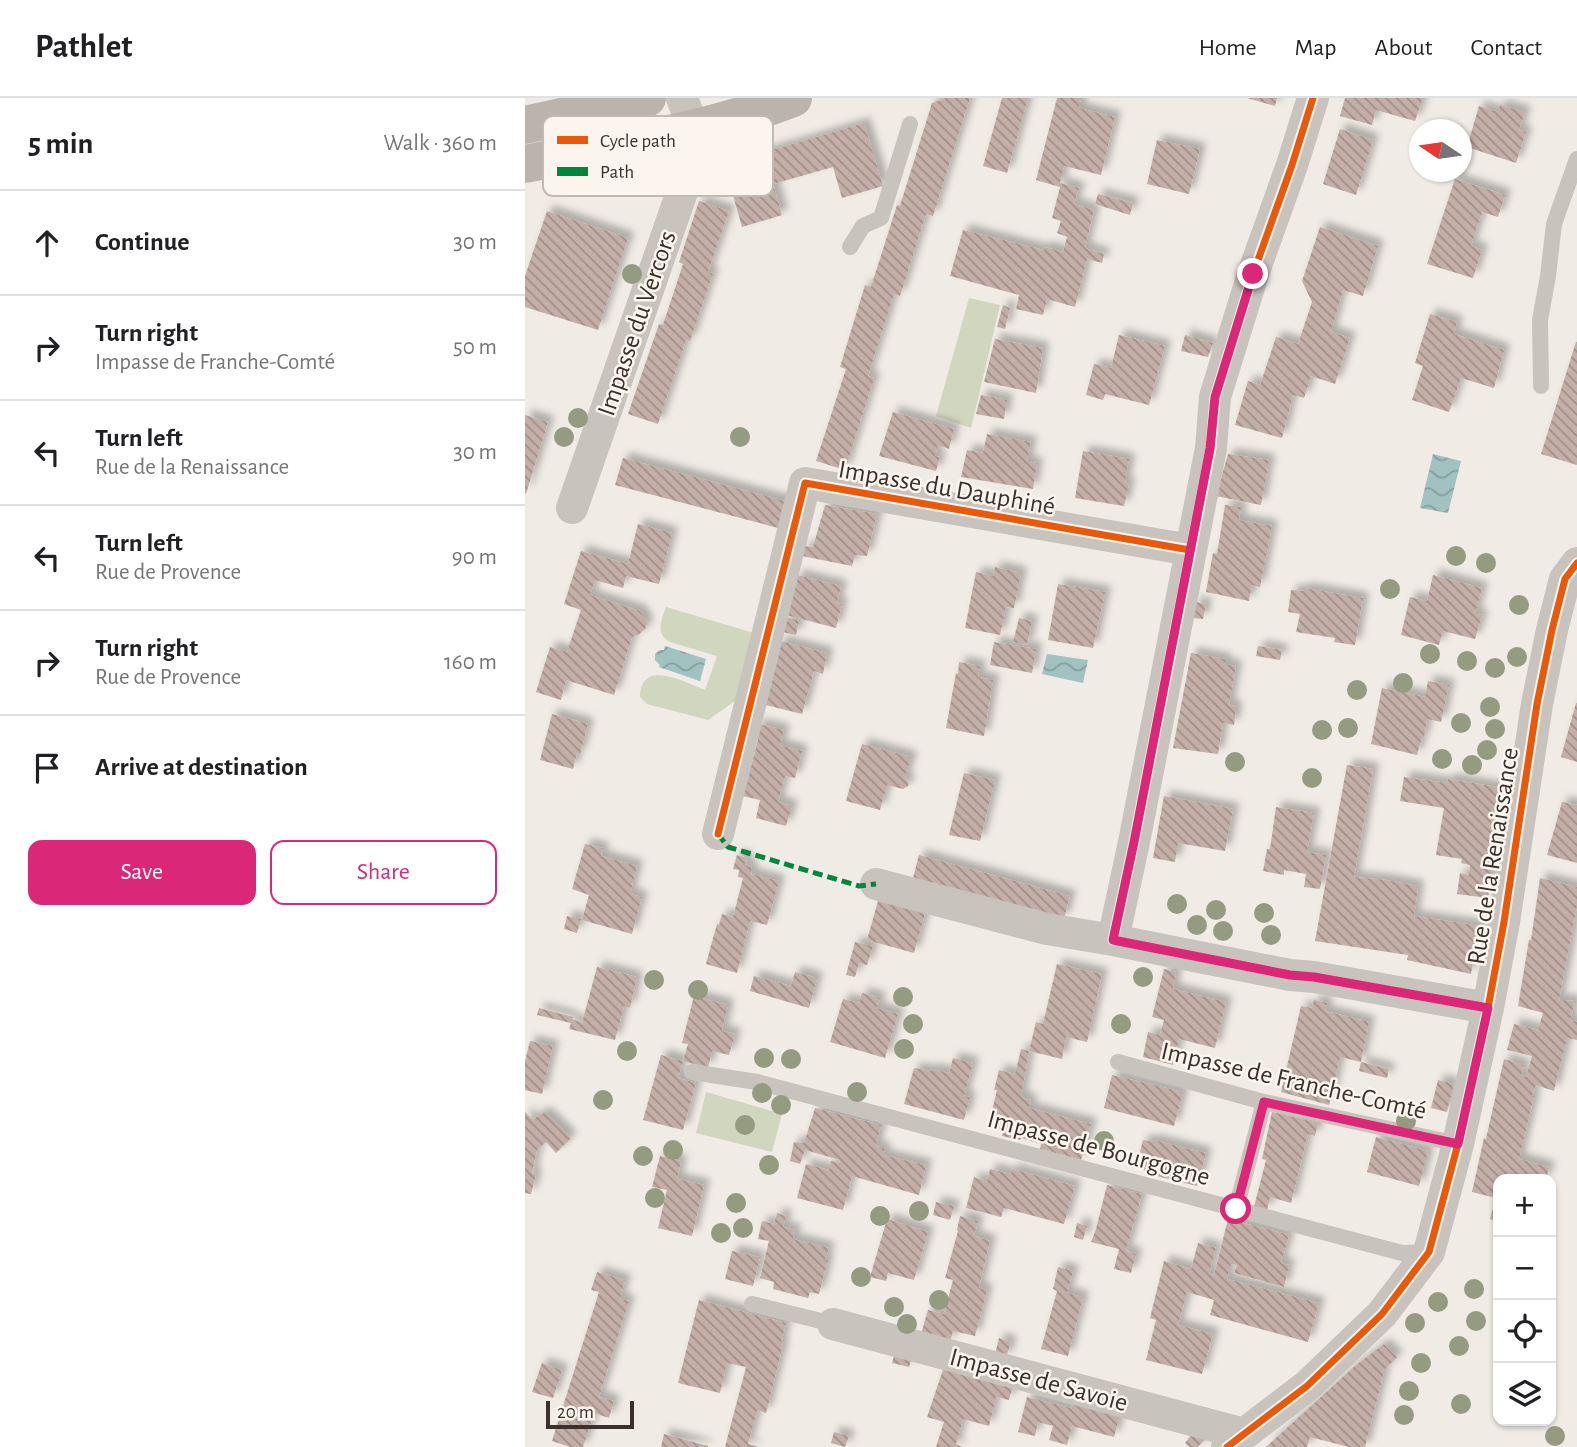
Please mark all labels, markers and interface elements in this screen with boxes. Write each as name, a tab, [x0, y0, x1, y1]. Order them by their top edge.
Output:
text: Pathlet	[35, 31, 133, 64]
text: Home	[1199, 36, 1257, 60]
text: Map	[1295, 36, 1337, 60]
text: About	[1375, 36, 1432, 60]
text: Contact	[1470, 36, 1542, 60]
legend	[543, 116, 773, 196]
north arrow	[1409, 119, 1472, 182]
text: 5 min	[28, 129, 93, 159]
text: Walk · 360 m	[383, 132, 497, 155]
text: Cycle path	[600, 132, 676, 151]
text: Path	[600, 163, 634, 182]
icon: ahead	[28, 224, 66, 262]
street label: Impasse du Vercors	[593, 228, 681, 419]
text: Continue	[95, 229, 190, 255]
text: 30 m	[453, 231, 497, 254]
route end	[1237, 258, 1268, 289]
text: Turn right	[95, 320, 198, 346]
icon: right	[28, 329, 66, 367]
text: 50 m	[453, 336, 497, 359]
text: Impasse de Franche-Comté	[95, 351, 335, 374]
text: Turn left	[95, 425, 183, 451]
icon: left	[28, 434, 66, 472]
text: 30 m	[453, 441, 497, 464]
text: Rue de la Renaissance	[95, 456, 289, 479]
street label: Impasse du Dauphiné	[836, 456, 1057, 520]
text: Turn left	[95, 530, 183, 556]
icon: left	[28, 539, 66, 577]
text: 90 m	[452, 546, 497, 569]
text: Rue de Provence	[95, 561, 241, 584]
text: Turn right	[95, 635, 198, 661]
icon: right	[28, 644, 66, 682]
text: 160 m	[444, 651, 497, 674]
text: Rue de Provence	[95, 666, 241, 689]
street label: Rue de la Renaissance	[1463, 746, 1523, 967]
icon: arrive	[28, 749, 66, 787]
text: Arrive at destination	[95, 754, 308, 780]
button: Save	[28, 840, 256, 905]
button: Share	[270, 840, 497, 905]
street label: Impasse de Franche-Comté	[1159, 1038, 1429, 1124]
street label: Impasse de Bourgogne	[985, 1106, 1213, 1190]
map controls	[1493, 1174, 1556, 1426]
button: +	[1493, 1174, 1556, 1237]
route start	[1220, 1193, 1251, 1224]
button: −	[1493, 1237, 1556, 1300]
button: locate	[1493, 1300, 1556, 1363]
street label: Impasse de Savoie	[947, 1344, 1131, 1416]
button: layers	[1493, 1363, 1556, 1426]
scale bar	[546, 1398, 633, 1430]
text: 20 m	[557, 1403, 594, 1422]

